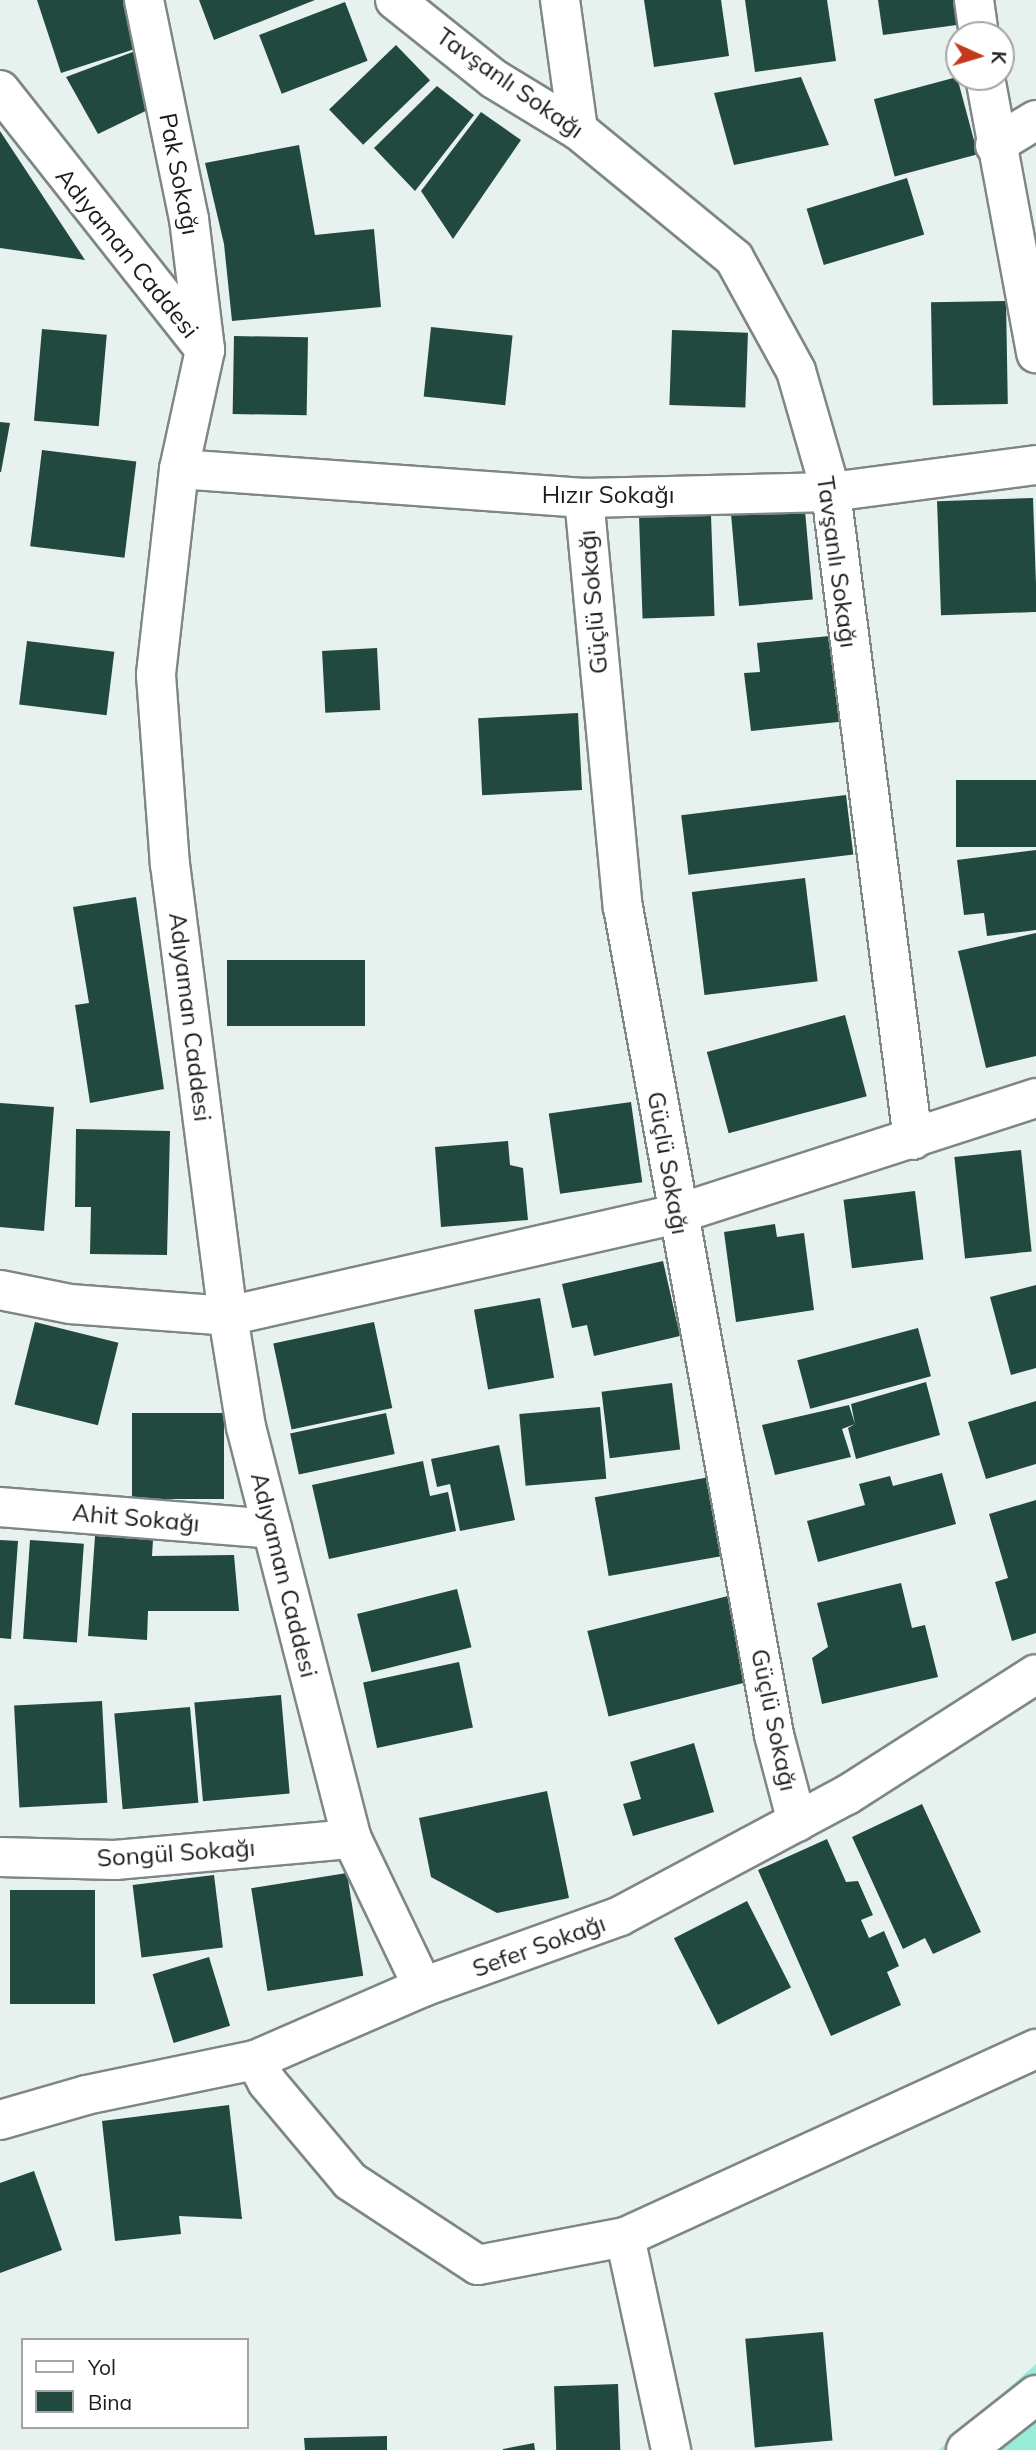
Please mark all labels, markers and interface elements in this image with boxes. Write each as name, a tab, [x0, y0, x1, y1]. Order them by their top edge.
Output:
north arrow	[945, 21, 1015, 91]
street label: Tavşanlı Sokağı	[431, 22, 589, 144]
text: K	[987, 50, 1011, 64]
street label: Pak Sokağı	[153, 111, 205, 237]
street label: Adıyaman Caddesi	[50, 162, 204, 344]
street label: Tavşanlı Sokağı	[811, 474, 863, 650]
street label: Hızır Sokağı	[542, 481, 674, 509]
street label: Güçlü Sokağı	[572, 529, 614, 675]
street label: Adıyaman Caddesi	[163, 911, 217, 1123]
street label: Güçlü Sokağı	[641, 1089, 695, 1237]
street label: Adıyaman Caddesi	[245, 1470, 323, 1680]
street label: Ahit Sokağı	[71, 1498, 201, 1538]
street label: Güçlü Sokağı	[745, 1646, 803, 1794]
street label: Songül Sokağı	[96, 1833, 256, 1873]
street label: Sefer Sokağı	[469, 1909, 609, 1983]
legend	[21, 2338, 248, 2429]
text: Yol	[88, 2354, 116, 2380]
text: Bina	[88, 2389, 132, 2415]

